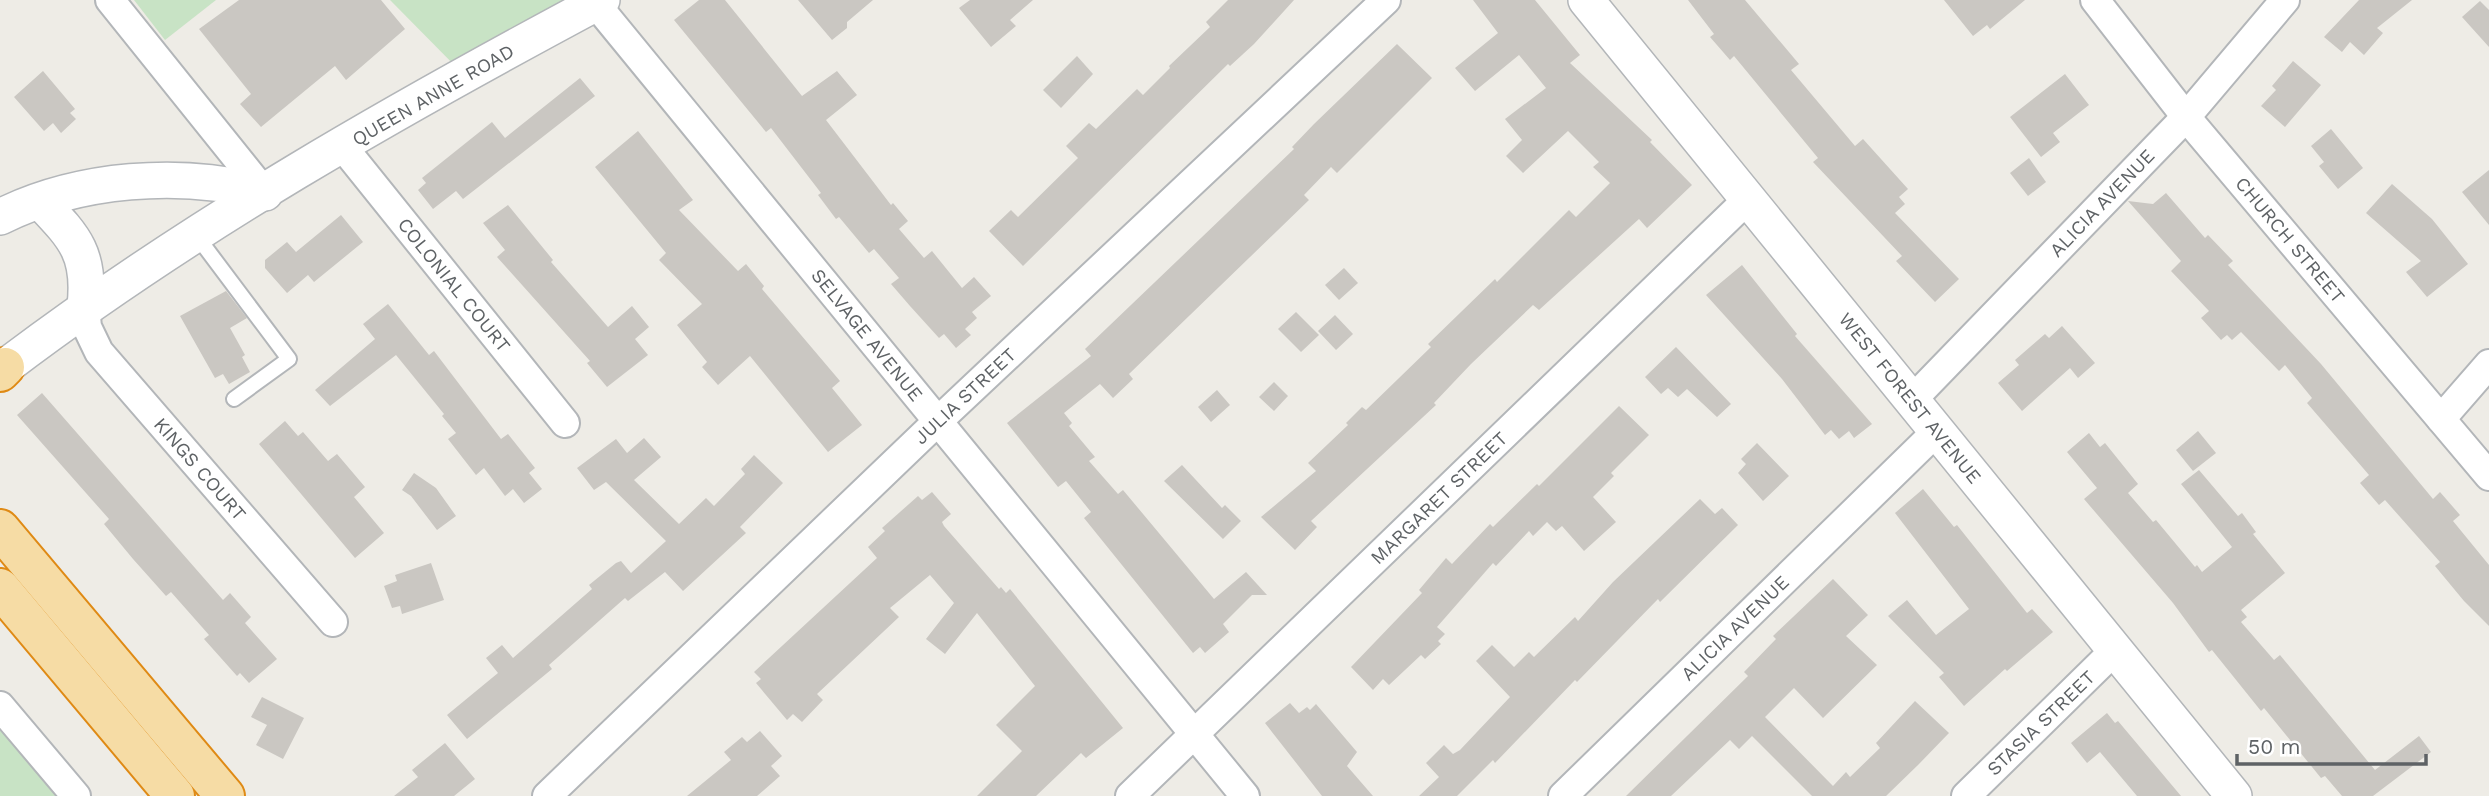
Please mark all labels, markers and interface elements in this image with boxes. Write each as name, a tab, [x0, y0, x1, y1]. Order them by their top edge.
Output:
street label: QUEEN ANNE ROAD	[348, 39, 518, 151]
street label: ALICIA AVENUE	[2045, 144, 2159, 262]
street label: CHURCH STREET	[2230, 172, 2350, 308]
street label: COLONIAL COURT	[393, 213, 515, 357]
street label: SELVAGE AVENUE	[806, 264, 928, 406]
street label: WEST FOREST AVENUE	[1834, 308, 1986, 488]
street label: JULIA STREET	[909, 343, 1021, 449]
street label: KINGS COURT	[149, 413, 251, 525]
street label: MARGARET STREET	[1366, 427, 1512, 569]
street label: ALICIA AVENUE	[1676, 571, 1794, 685]
street label: STASIA STREET	[1982, 666, 2100, 780]
scale bar	[2237, 722, 2426, 766]
text: 50 m	[2248, 734, 2300, 759]

